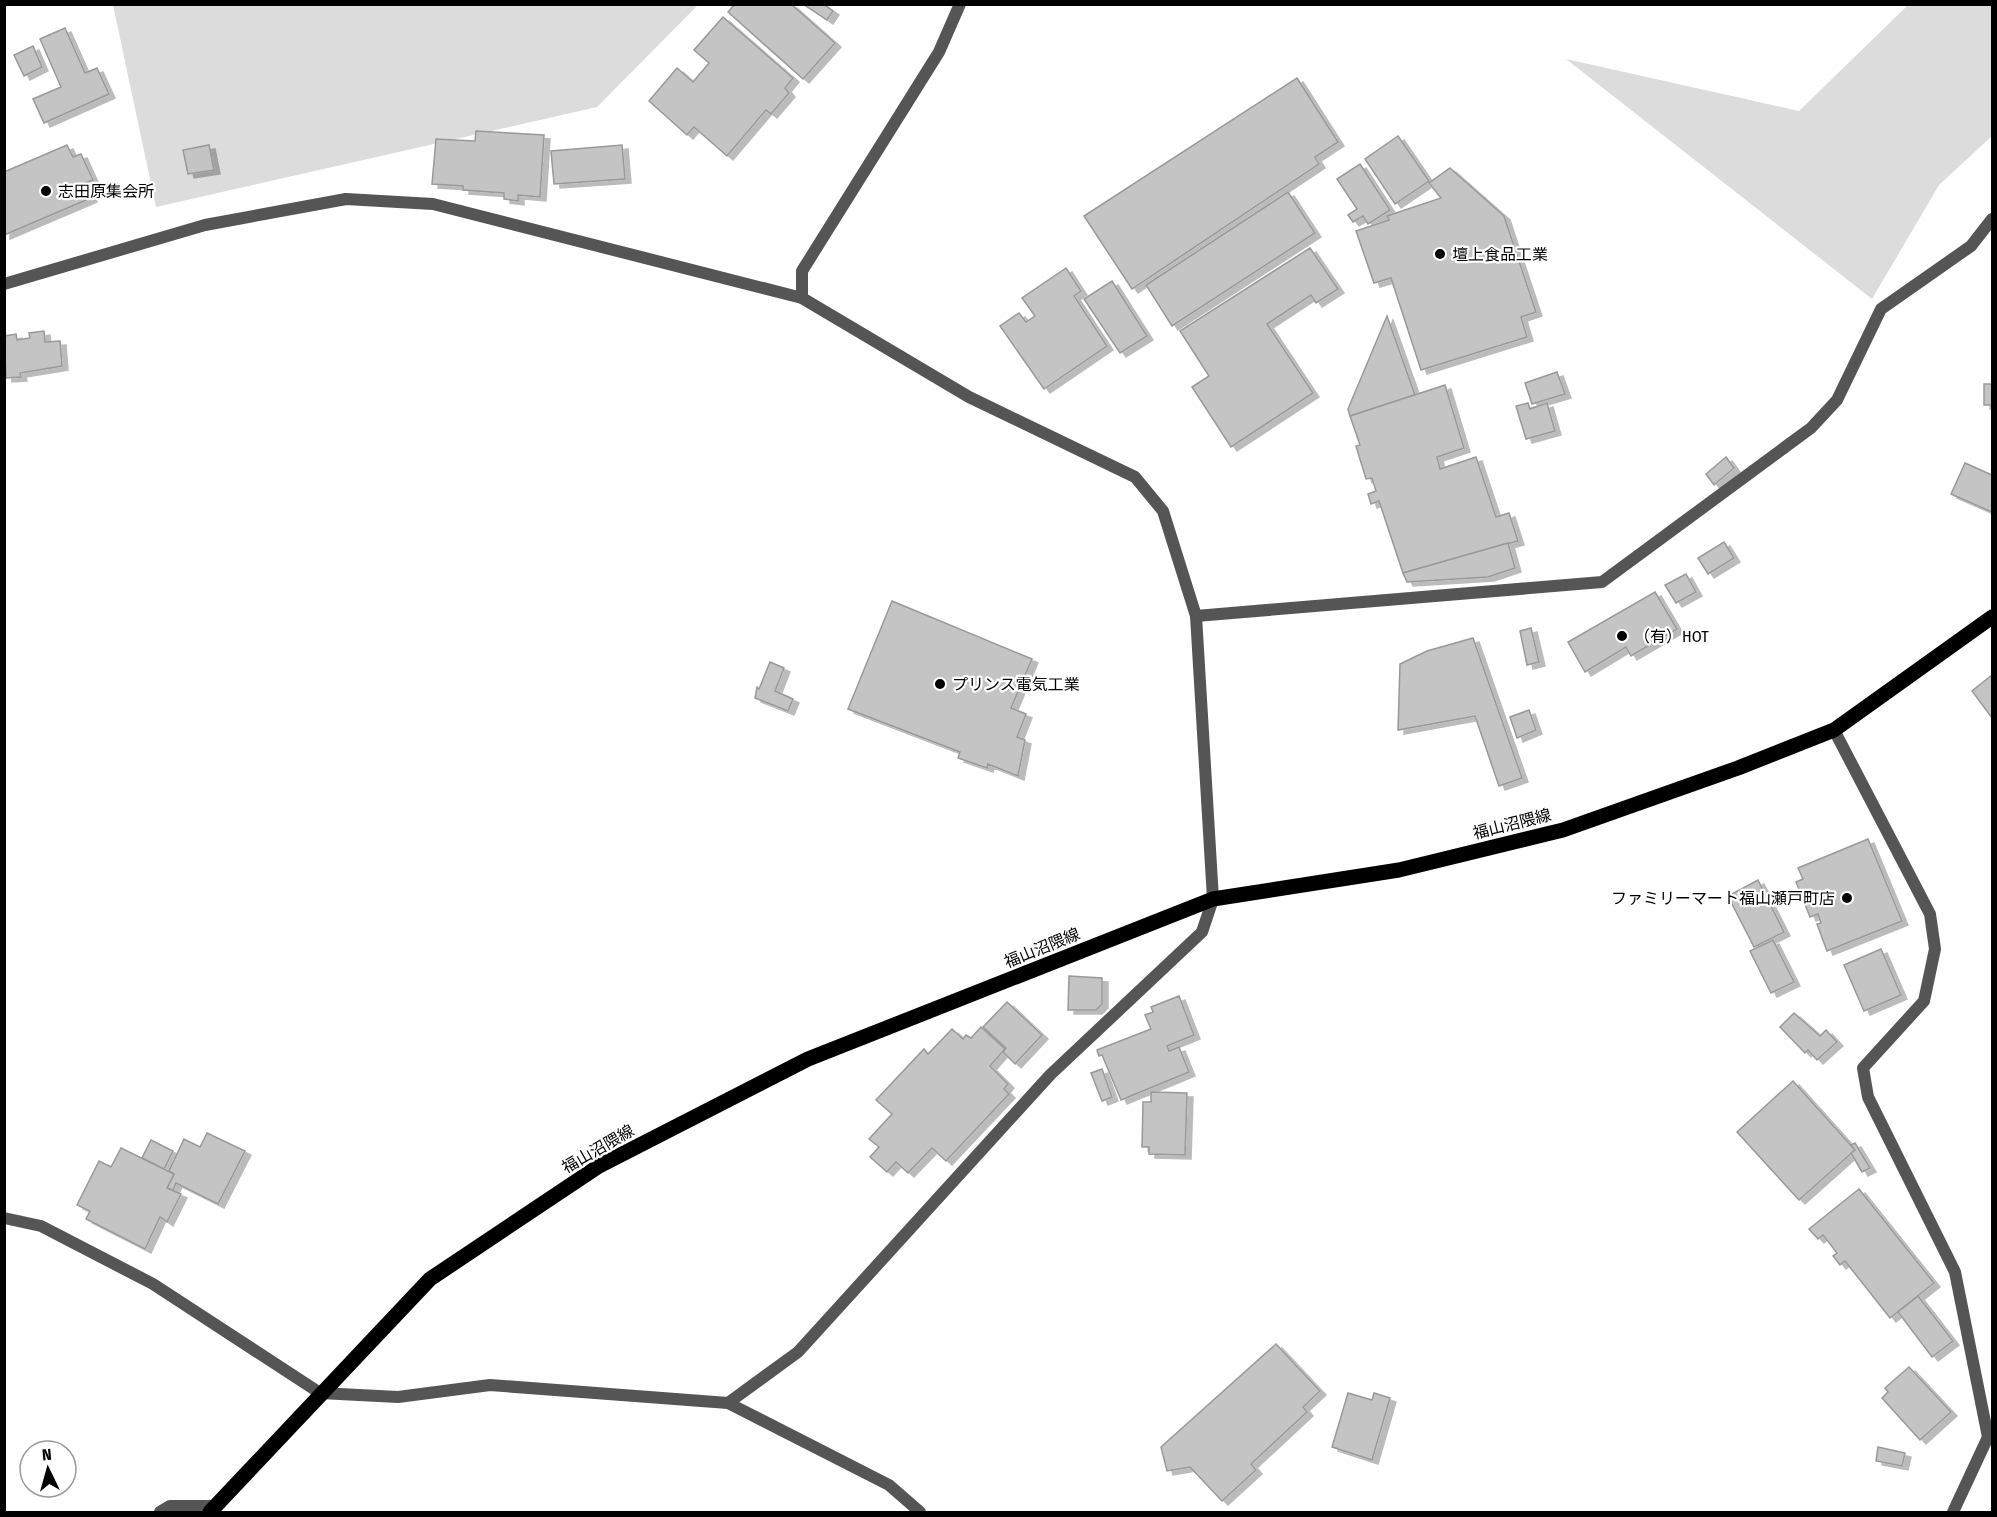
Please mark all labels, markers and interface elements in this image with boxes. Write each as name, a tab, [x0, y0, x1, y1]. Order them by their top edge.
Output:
place label: 志田原集会所	[58, 182, 154, 201]
marker: 志田原集会所	[39, 184, 53, 198]
place label: 壇上食品工業	[1452, 245, 1548, 264]
marker: 壇上食品工業	[1433, 247, 1447, 261]
place label: （有）HOT	[1634, 627, 1709, 646]
marker: （有）HOT	[1615, 629, 1629, 643]
place label: プリンス電気工業	[952, 675, 1080, 694]
marker: プリンス電気工業	[933, 677, 947, 691]
street label: 福山沼隈線	[1471, 805, 1553, 843]
place label: ファミリーマート福山瀬戸町店	[1611, 889, 1835, 908]
marker: ファミリーマート福山瀬戸町店	[1840, 891, 1854, 905]
street label: 福山沼隈線	[1001, 924, 1083, 972]
street label: 福山沼隈線	[559, 1121, 637, 1177]
north arrow	[18, 1439, 78, 1499]
text: N	[41, 1445, 52, 1464]

